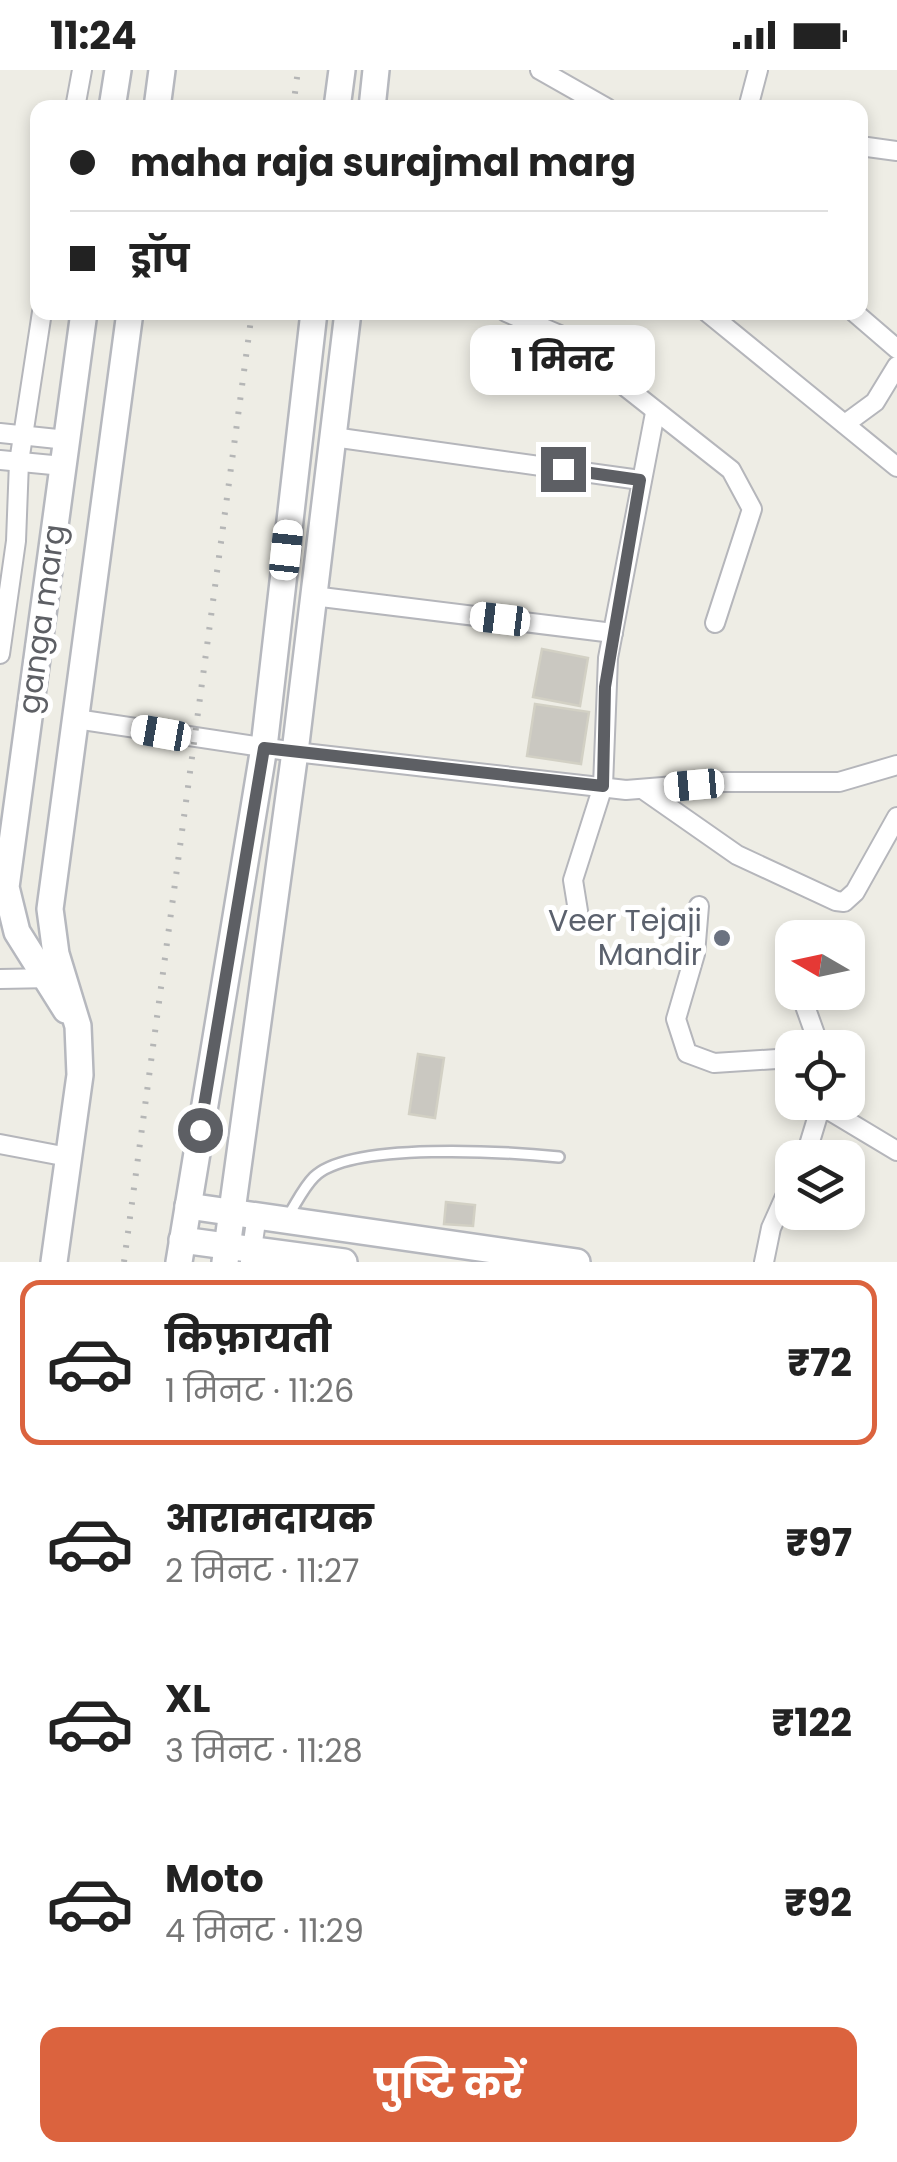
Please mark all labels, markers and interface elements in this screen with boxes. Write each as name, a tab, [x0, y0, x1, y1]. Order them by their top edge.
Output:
text: 11:24	[50, 9, 137, 62]
text: maha raja surajmal marg	[130, 136, 636, 189]
text: ड्रॉप	[130, 232, 189, 285]
callout: 1 मिनट	[470, 324, 656, 394]
text: 1 मिनट	[511, 337, 614, 382]
route end	[541, 447, 586, 492]
car	[268, 519, 304, 581]
street label: ganga marg	[7, 521, 76, 716]
car	[468, 600, 532, 638]
car	[129, 713, 193, 753]
car	[663, 767, 725, 803]
place label: Veer Tejaji Mandir	[548, 899, 702, 976]
north arrow	[775, 920, 865, 1010]
map controls	[775, 920, 865, 1230]
marker: Veer Tejaji Mandir	[711, 927, 733, 949]
button: locate	[775, 1030, 865, 1120]
route start	[178, 1108, 223, 1153]
button: layers	[775, 1140, 865, 1230]
text: किफ़ायती	[165, 1312, 331, 1365]
icon: car	[45, 1318, 135, 1408]
text: ₹72	[787, 1336, 852, 1389]
text: 1 मिनट · 11:26	[165, 1368, 354, 1413]
text: आरामदायक	[165, 1492, 374, 1545]
icon: car	[45, 1498, 135, 1588]
text: ₹97	[786, 1516, 852, 1569]
text: 2 मिनट · 11:27	[165, 1548, 360, 1593]
text: XL	[165, 1672, 210, 1725]
icon: car	[45, 1678, 135, 1768]
text: ₹122	[772, 1696, 852, 1749]
text: 3 मिनट · 11:28	[165, 1728, 363, 1773]
text: Moto	[165, 1852, 264, 1905]
icon: car	[45, 1858, 135, 1948]
text: ₹92	[784, 1876, 852, 1929]
text: 4 मिनट · 11:29	[165, 1908, 364, 1953]
button: पुष्टि करें	[40, 2027, 857, 2142]

